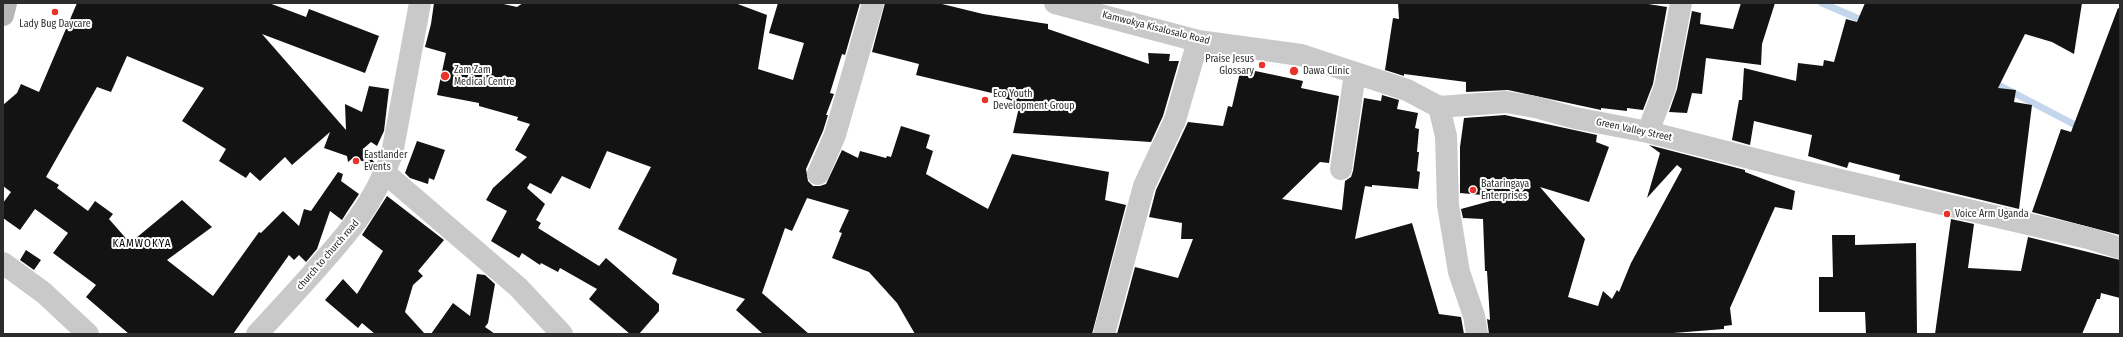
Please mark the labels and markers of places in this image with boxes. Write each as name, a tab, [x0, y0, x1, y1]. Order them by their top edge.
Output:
marker: Lady Bug Daycare	[50, 7, 60, 17]
place label: Lady Bug Daycare	[19, 18, 91, 30]
place label: Praise Jesus Glossary	[1205, 53, 1254, 76]
marker: Praise Jesus Glossary	[1257, 60, 1267, 70]
place label: Zam Zam Medical Centre	[454, 64, 514, 88]
marker: Dawa Clinic	[1288, 65, 1300, 77]
place label: Dawa Clinic	[1303, 65, 1349, 77]
marker: Zam Zam Medical Centre	[439, 70, 451, 82]
place label: Eco Youth Development Group	[993, 88, 1074, 112]
marker: Eco Youth Development Group	[980, 95, 990, 105]
place label: Eastlander Events	[364, 149, 407, 172]
marker: Eastlander Events	[351, 156, 361, 166]
place label: Bataringaya Enterprises	[1481, 178, 1529, 202]
marker: Bataringaya Enterprises	[1468, 185, 1478, 195]
place label: Voice Arm Uganda	[1955, 208, 2029, 220]
marker: Voice Arm Uganda	[1942, 209, 1952, 219]

